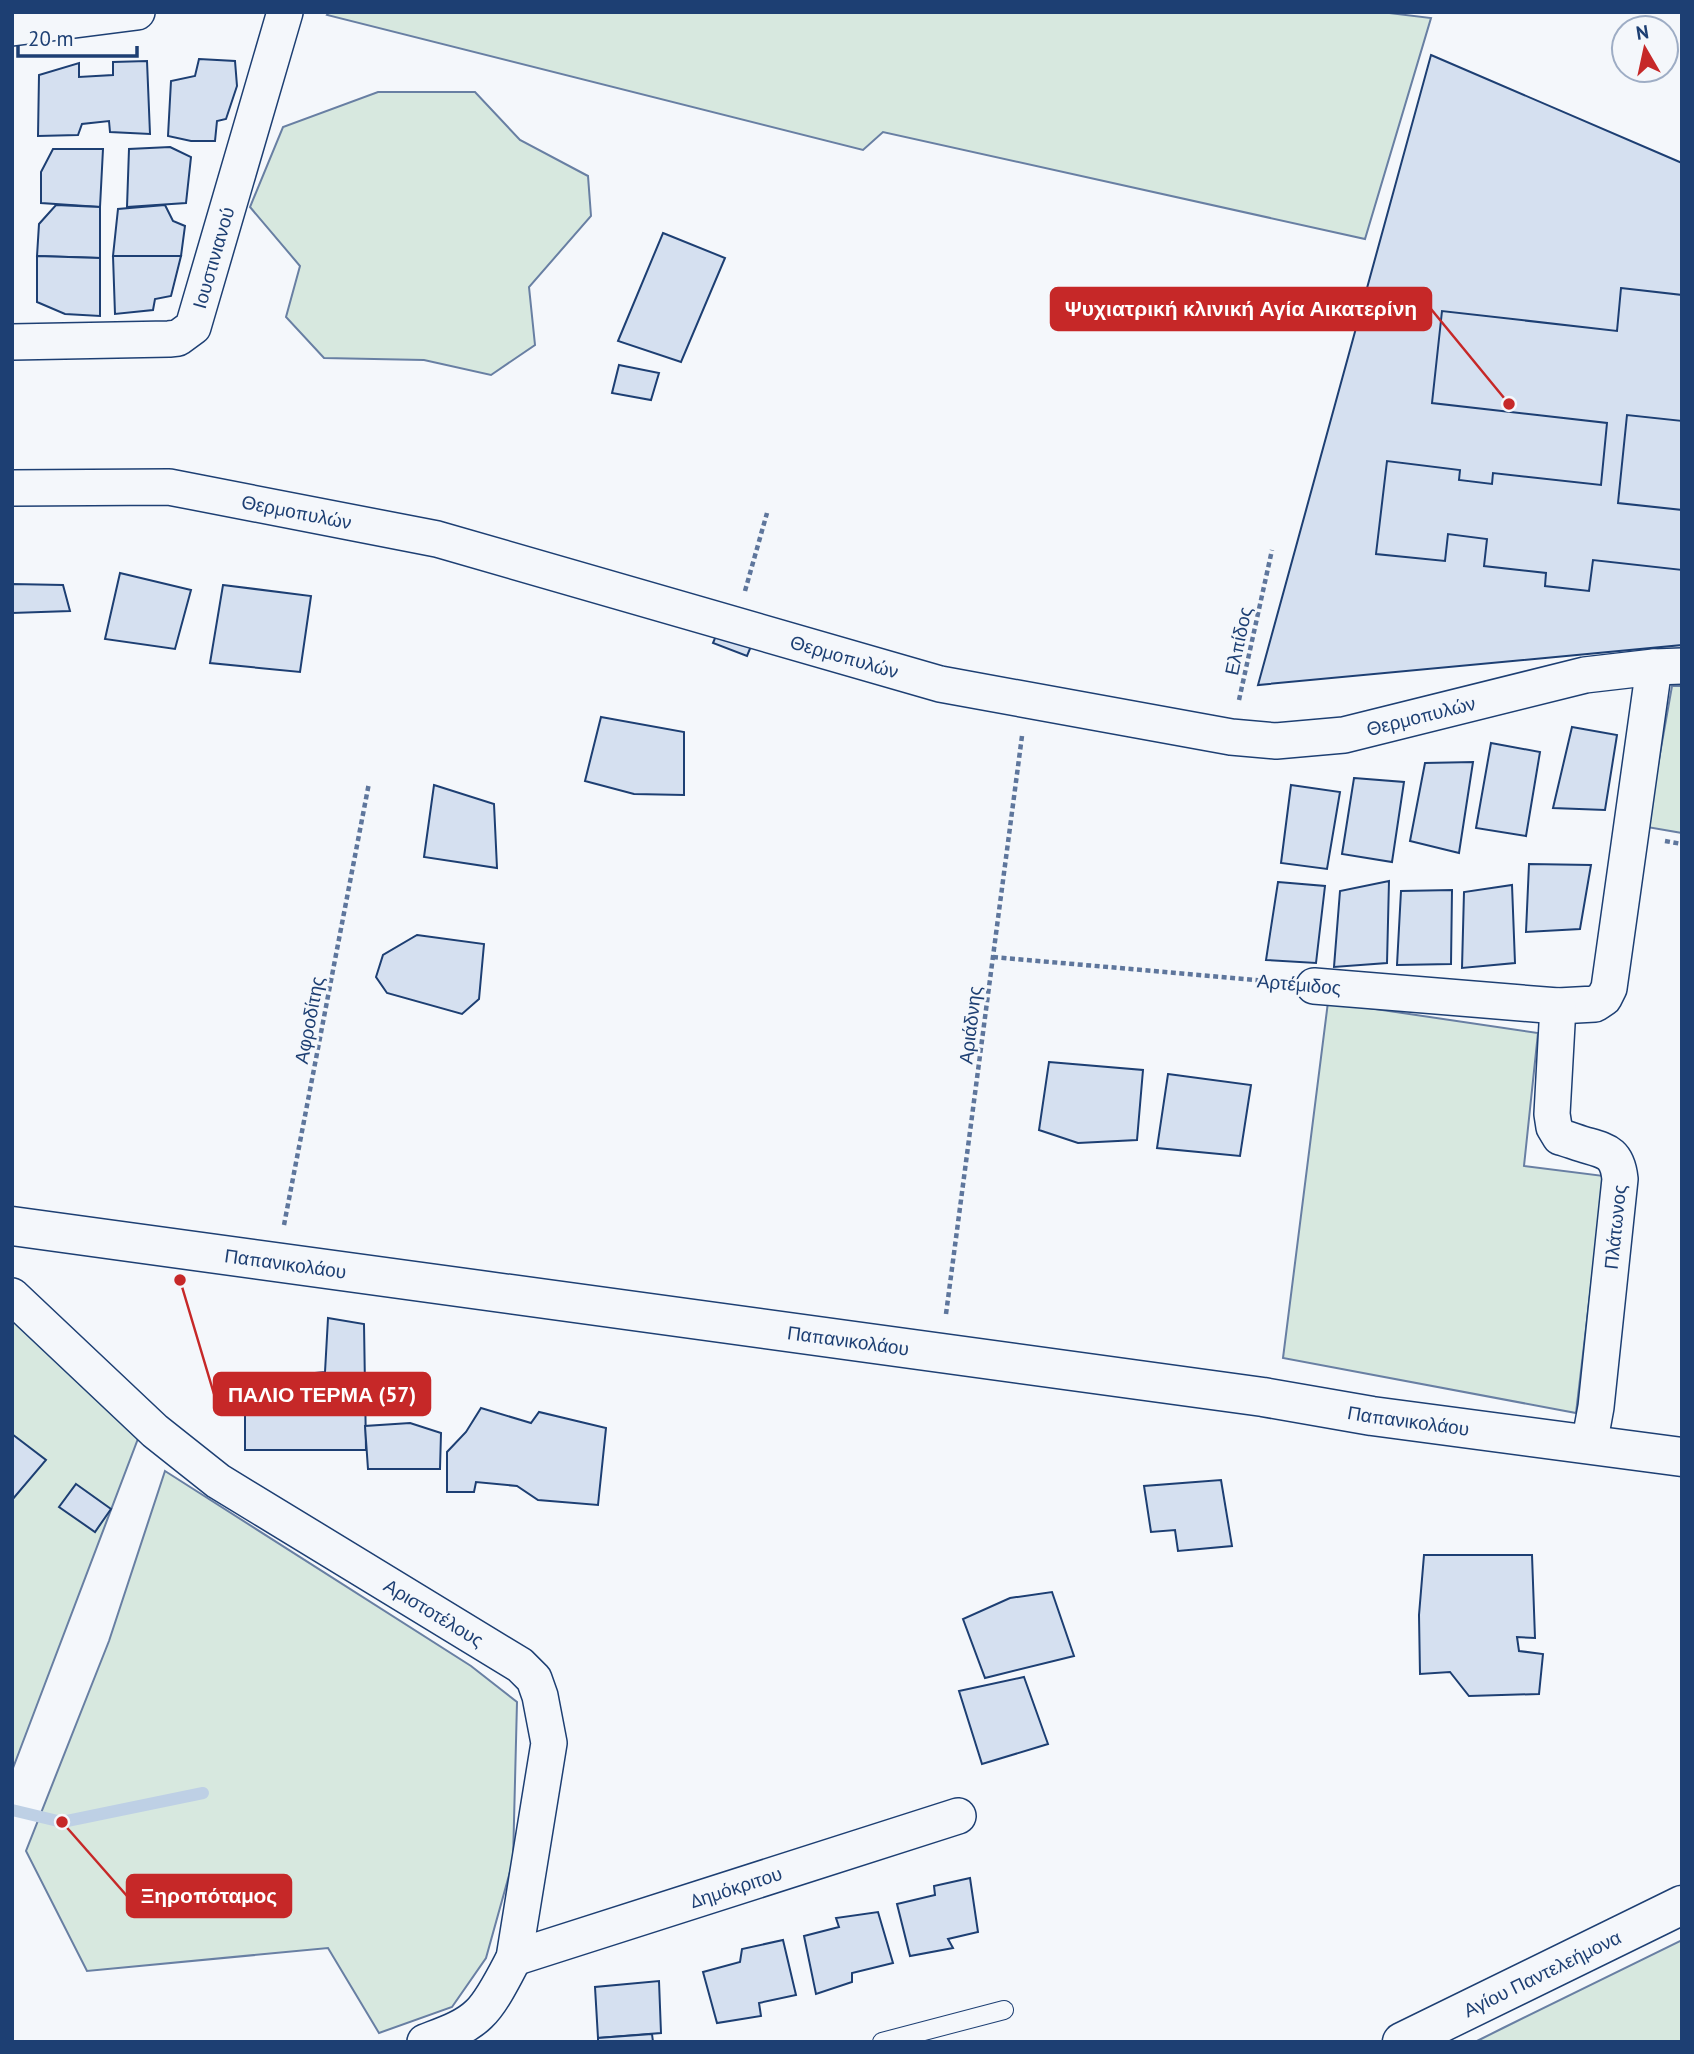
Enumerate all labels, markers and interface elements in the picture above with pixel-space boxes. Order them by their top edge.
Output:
scale bar [18,14,136,58]
north arrow [1610,14,1680,84]
text: N [1634,19,1650,45]
text: 20 m [28,25,74,52]
street label: Ιουστινιανού [187,204,239,311]
callout: Ψυχιατρική κλινική Αγία Αικατερίνη [1051,288,1431,330]
text: Ψυχιατρική κλινική Αγία Αικατερίνη [1065,295,1417,322]
street label: Θερμοπυλών [239,489,354,534]
street label: Ελπίδος [1219,605,1257,677]
street label: Θερμοπυλών [787,629,901,683]
street label: Θερμοπυλών [1364,691,1478,741]
street label: Αρτέμιδος [1256,968,1342,1000]
street label: Αφροδίτης [289,974,329,1066]
street label: Αριάδνης [953,985,987,1065]
street label: Πλάτωνος [1599,1183,1631,1271]
street label: Παπανικολάου [223,1243,348,1284]
street label: Παπανικολάου [786,1320,911,1361]
callout: ΠΑΛΙΟ ΤΕΡΜΑ (57) [214,1373,430,1415]
text: ΠΑΛΙΟ ΤΕΡΜΑ (57) [228,1381,416,1408]
street label: Παπανικολάου [1346,1400,1471,1441]
street label: Αριστοτέλους [380,1573,488,1652]
street label: Δημόκριτου [687,1861,785,1913]
callout: Ξηροπόταμος [127,1875,291,1917]
text: Ξηροπόταμος [141,1882,277,1909]
street label: Αγίου Παντελεήμονα [1459,1925,1625,2022]

